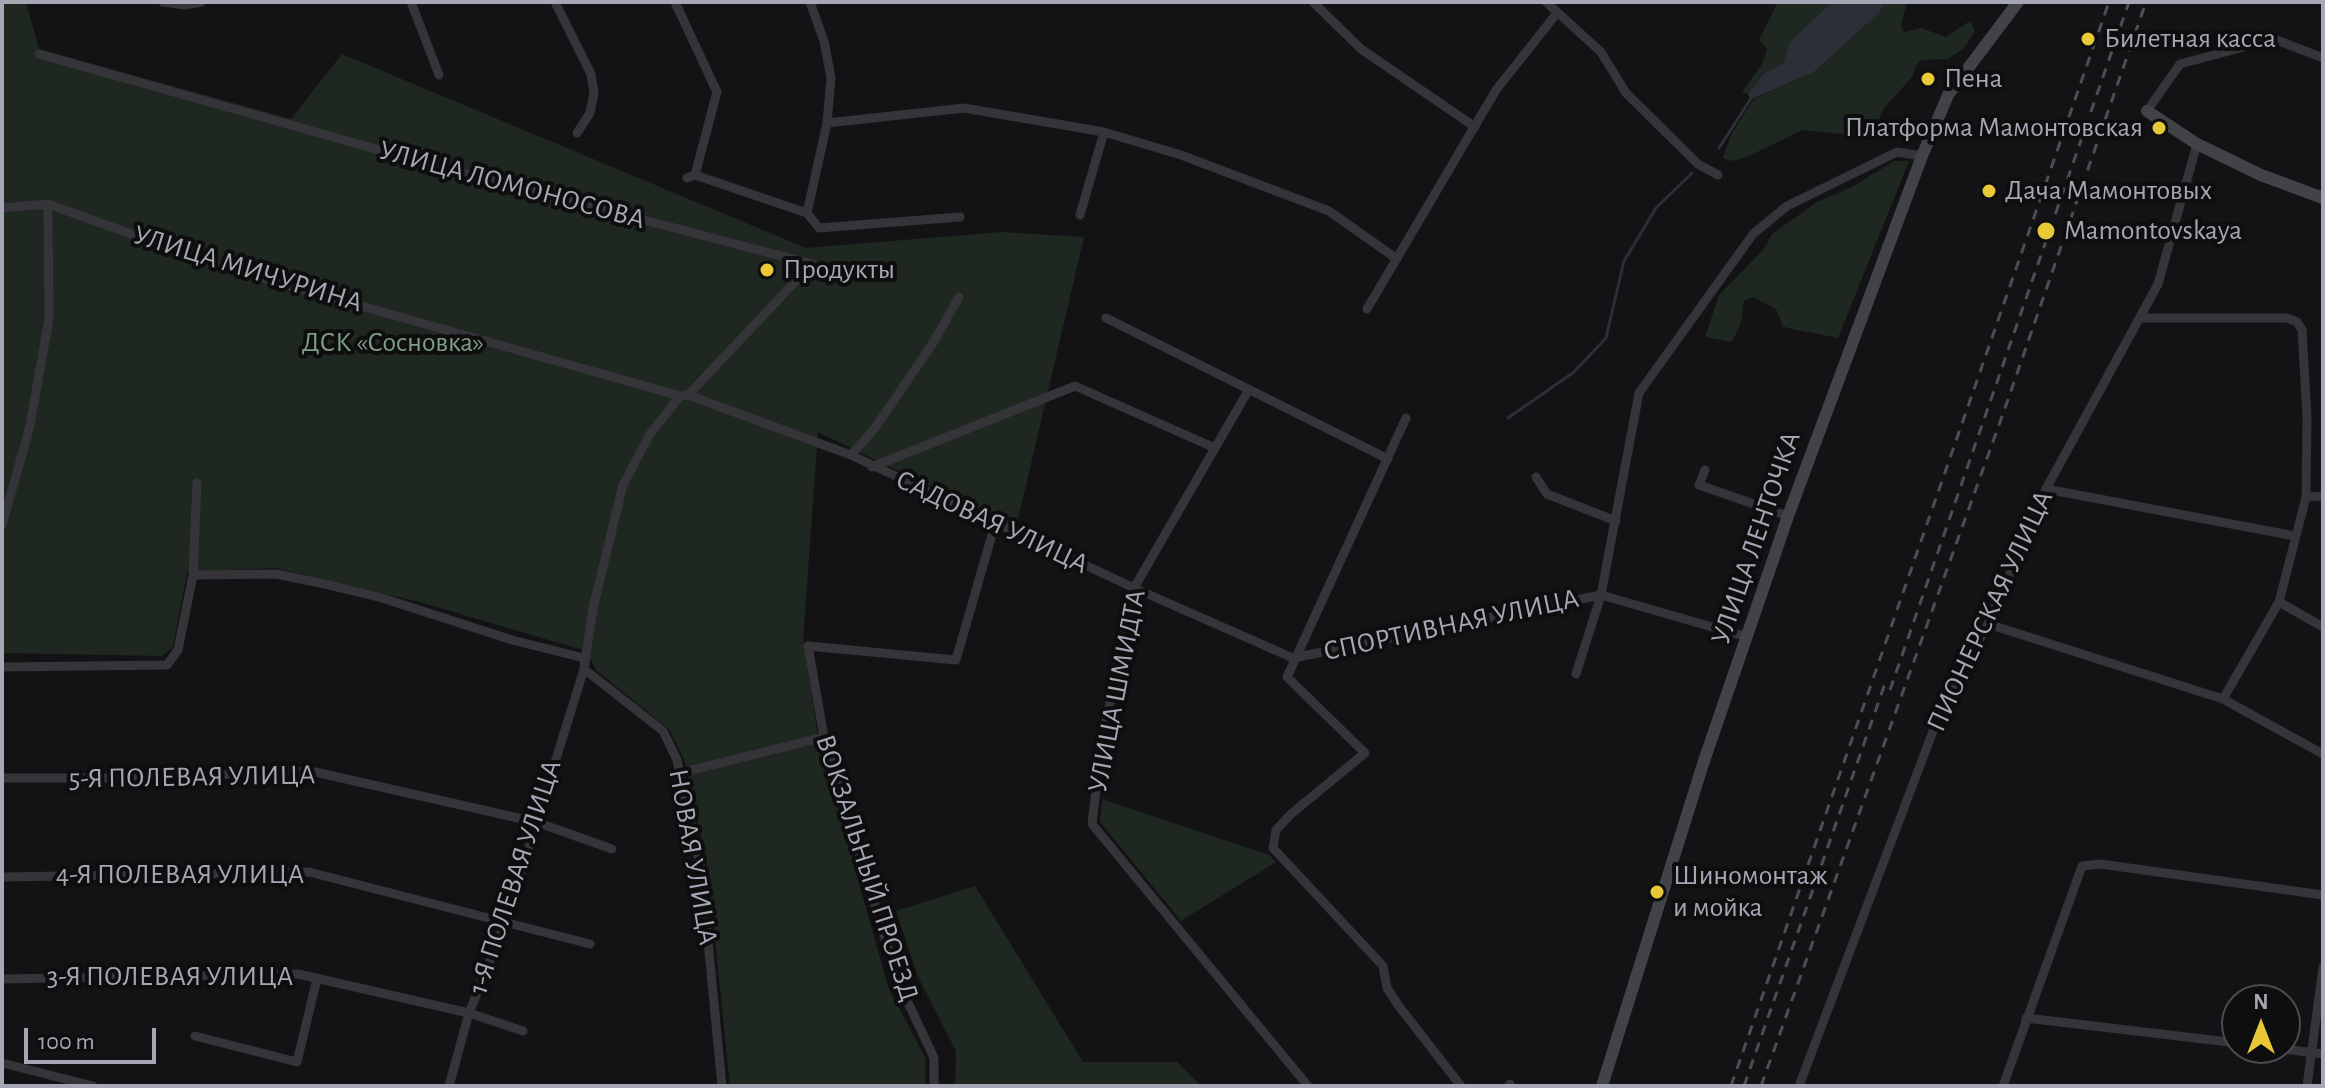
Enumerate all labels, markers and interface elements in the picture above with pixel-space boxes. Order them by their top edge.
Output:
place label: Билетная касса [2104,22,2276,56]
marker: Билетная касса [2079,30,2097,48]
place label: Пена [1944,62,2003,96]
marker: Пена [1919,70,1937,88]
place label: Платформа Мамонтовская [1845,111,2143,145]
marker: Платформа Мамонтовская [2150,119,2168,137]
street label: УЛИЦА ЛОМОНОСОВА [375,133,649,237]
place label: Дача Мамонтовых [2005,174,2212,208]
marker: Дача Мамонтовых [1980,182,1998,200]
place label: Mamontovskaya [2064,214,2242,248]
street label: УЛИЦА МИЧУРИНА [129,218,367,320]
marker: Mamontovskaya [2035,220,2057,242]
place label: Продукты [783,253,895,287]
marker: Продукты [758,261,776,279]
park label: ДСК «Сосновка» [302,326,484,360]
street label: УЛИЦА ЛЕНТОЧКА [1704,427,1808,649]
street label: САДОВАЯ УЛИЦА [890,463,1094,581]
street label: ПИОНЕРСКАЯ УЛИЦА [1919,485,2061,737]
street label: СПОРТИВНАЯ УЛИЦА [1320,582,1582,668]
street label: УЛИЦА ШМИДТА [1081,587,1153,795]
street label: ВОКЗАЛЬНЫЙ ПРОЕЗД [808,730,926,1006]
street label: 1-Я ПОЛЕВАЯ УЛИЦА [461,755,569,999]
street label: 5-Я ПОЛЕВАЯ УЛИЦА [68,758,316,796]
street label: НОВАЯ УЛИЦА [661,766,725,948]
street label: 4-Я ПОЛЕВАЯ УЛИЦА [56,858,304,892]
place label: Шиномонтаж и мойка [1673,859,1828,925]
marker: Шиномонтаж и мойка [1648,883,1666,901]
street label: 3-Я ПОЛЕВАЯ УЛИЦА [47,960,293,994]
north arrow [2221,984,2301,1064]
text: N [2253,991,2269,1013]
scale bar [28,1012,160,1062]
text: 100 m [38,1030,95,1054]

